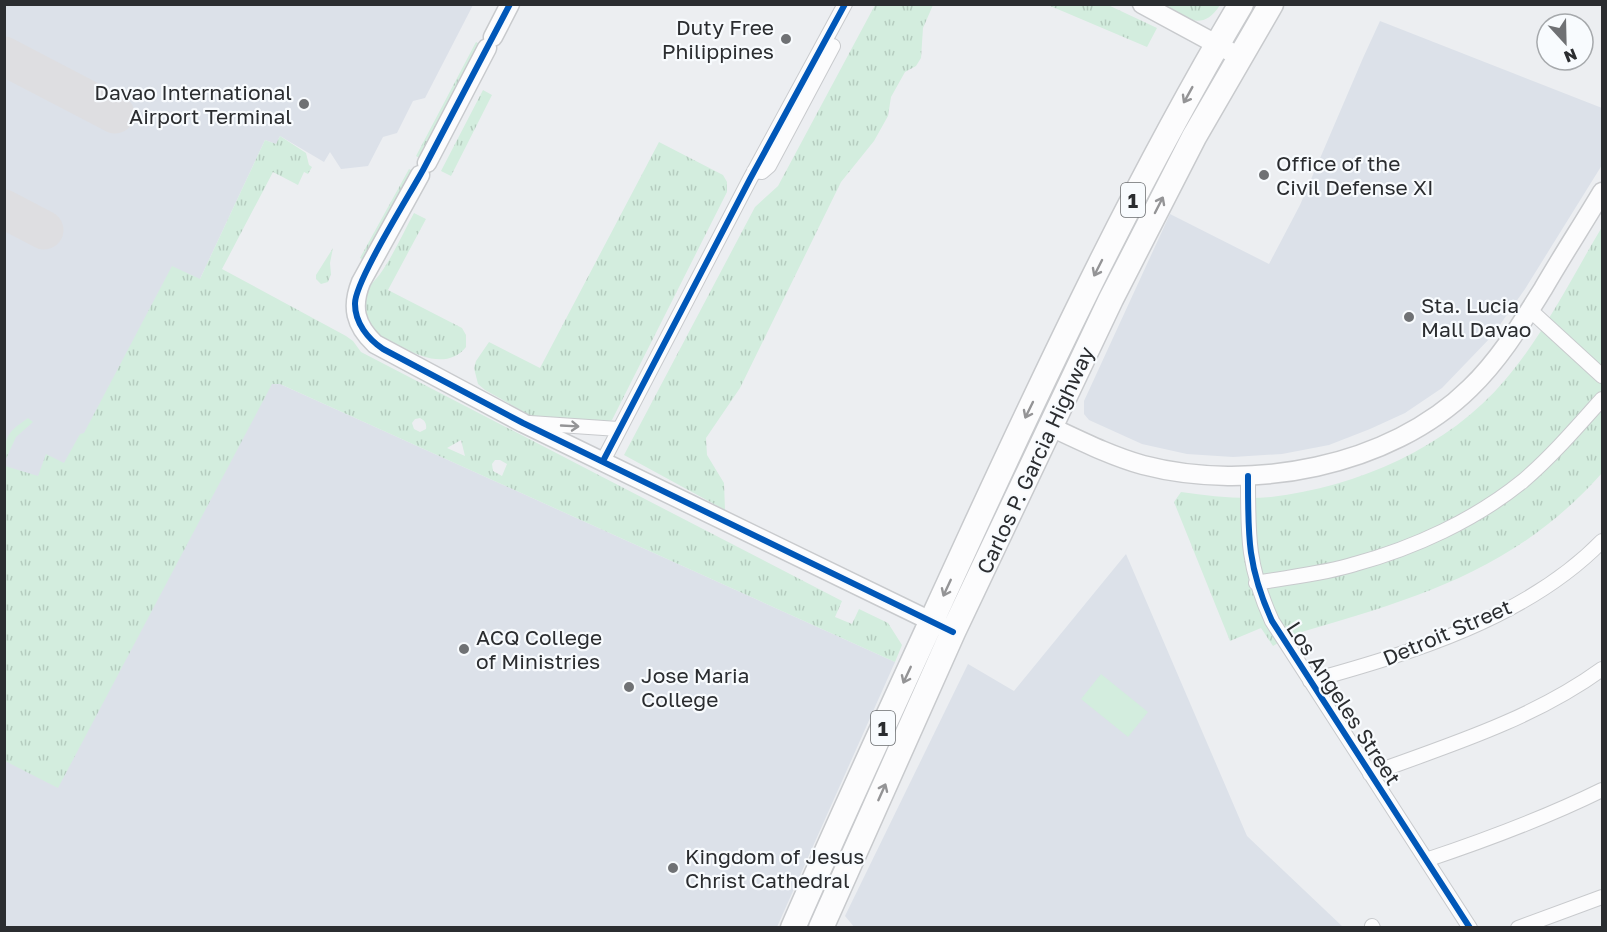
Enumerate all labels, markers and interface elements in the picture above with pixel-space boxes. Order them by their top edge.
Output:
north arrow [1535,12,1595,72]
place label: Duty Free Philippines [662,14,774,64]
marker: Duty Free Philippines [779,32,793,46]
text: N [1561,44,1580,67]
place label: Davao International Airport Terminal [94,79,292,129]
one-way arrow [1182,87,1194,104]
marker: Davao International Airport Terminal [297,97,311,111]
place label: Office of the Civil Defense XI [1276,150,1434,200]
marker: Office of the Civil Defense XI [1257,168,1271,182]
road number: 1 [1121,183,1145,217]
one-way arrow [1154,197,1165,215]
one-way arrow [1092,259,1104,277]
place label: Sta. Lucia Mall Davao [1421,292,1531,342]
marker: Sta. Lucia Mall Davao [1402,310,1416,324]
street label: Carlos P. Garcia Highway [971,342,1099,578]
one-way arrow [1022,401,1034,419]
one-way arrow [560,420,580,431]
one-way arrow [940,578,952,596]
street label: Detroit Street [1379,593,1515,671]
street label: Los Angeles Street [1281,616,1407,790]
place label: ACQ College of Ministries [476,624,602,674]
marker: ACQ College of Ministries [457,642,471,656]
place label: Jose Maria College [641,662,749,712]
one-way arrow [901,665,912,683]
marker: Jose Maria College [622,680,636,694]
road number: 1 [871,711,895,745]
one-way arrow [876,783,888,801]
place label: Kingdom of Jesus Christ Cathedral [685,843,864,893]
marker: Kingdom of Jesus Christ Cathedral [666,861,680,875]

